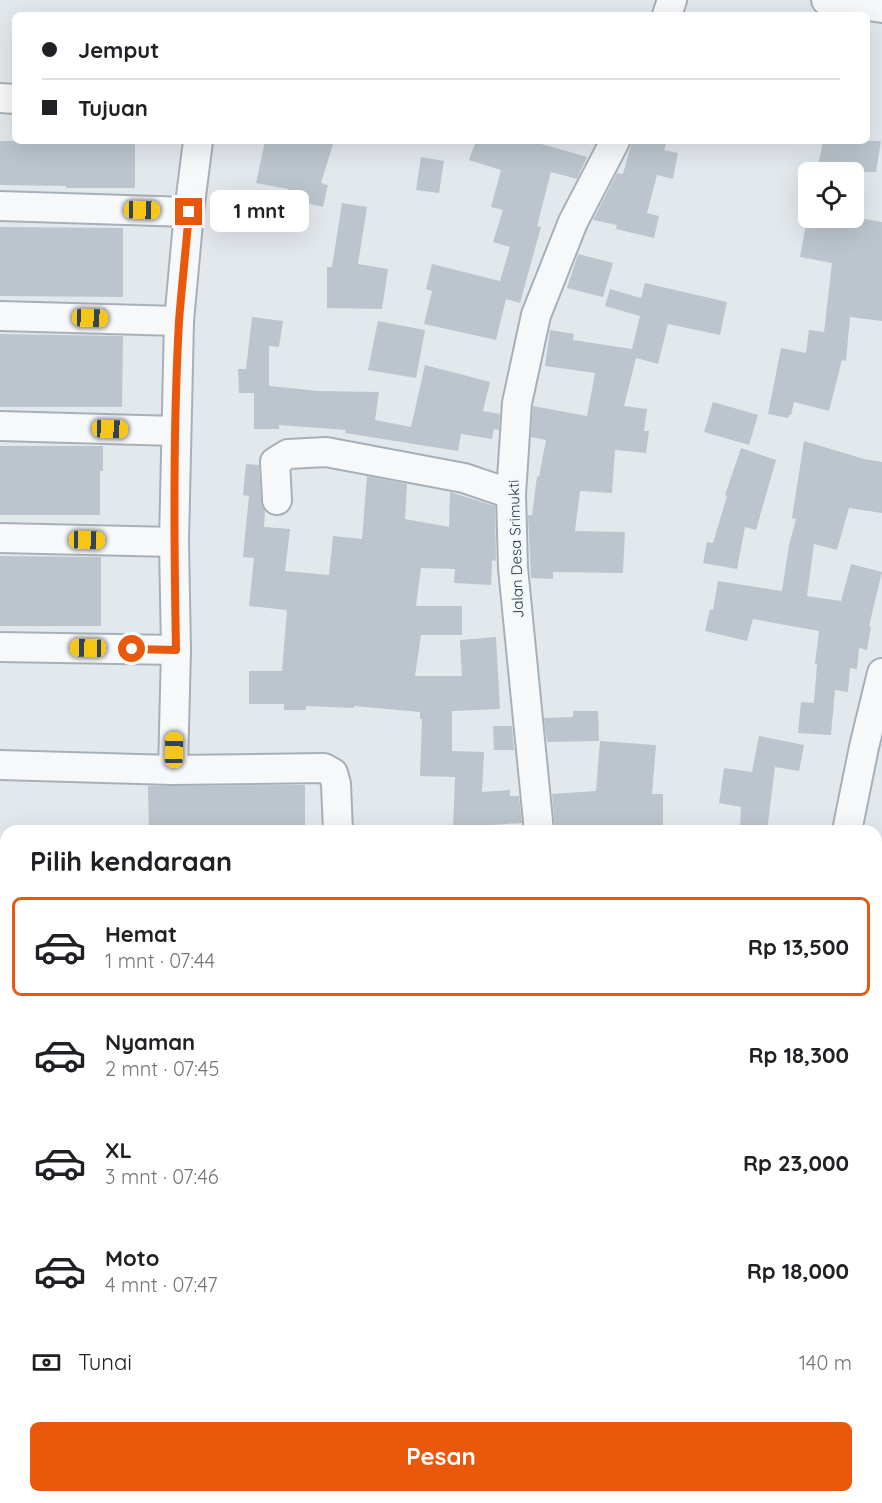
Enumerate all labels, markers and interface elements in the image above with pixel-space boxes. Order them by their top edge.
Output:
text: Jemput [78,36,159,64]
text: Tujuan [78,94,148,122]
map controls [798,162,864,228]
button: locate [798,162,864,228]
callout: 1 mnt [210,191,309,233]
route end [175,198,202,225]
text: 1 mnt [234,198,285,223]
car [124,201,160,219]
car [72,308,108,328]
car [92,419,128,439]
street label: Jalan Desa Srimukti [504,479,527,619]
car [69,531,105,549]
route start [118,635,145,662]
car [70,639,106,657]
car [165,732,183,768]
text: Pilih kendaraan [30,844,232,878]
icon: car [33,920,87,974]
text: Hemat [105,920,177,948]
text: Rp 13,500 [748,933,849,961]
text: 1 mnt · 07:44 [105,948,215,973]
icon: car [33,1028,87,1082]
text: Nyaman [105,1028,195,1056]
text: Rp 18,300 [748,1041,849,1069]
text: 2 mnt · 07:45 [105,1056,219,1081]
icon: car [33,1136,87,1190]
text: XL [105,1136,132,1164]
text: Rp 23,000 [743,1149,849,1177]
text: 3 mnt · 07:46 [105,1164,218,1189]
icon: car [33,1244,87,1298]
text: Moto [105,1244,159,1272]
text: Rp 18,000 [747,1257,849,1285]
text: 4 mnt · 07:47 [105,1272,217,1297]
icon: cash [30,1346,63,1379]
text: Tunai [78,1348,132,1376]
text: 140 m [799,1350,852,1375]
button: Pesan [30,1422,852,1491]

